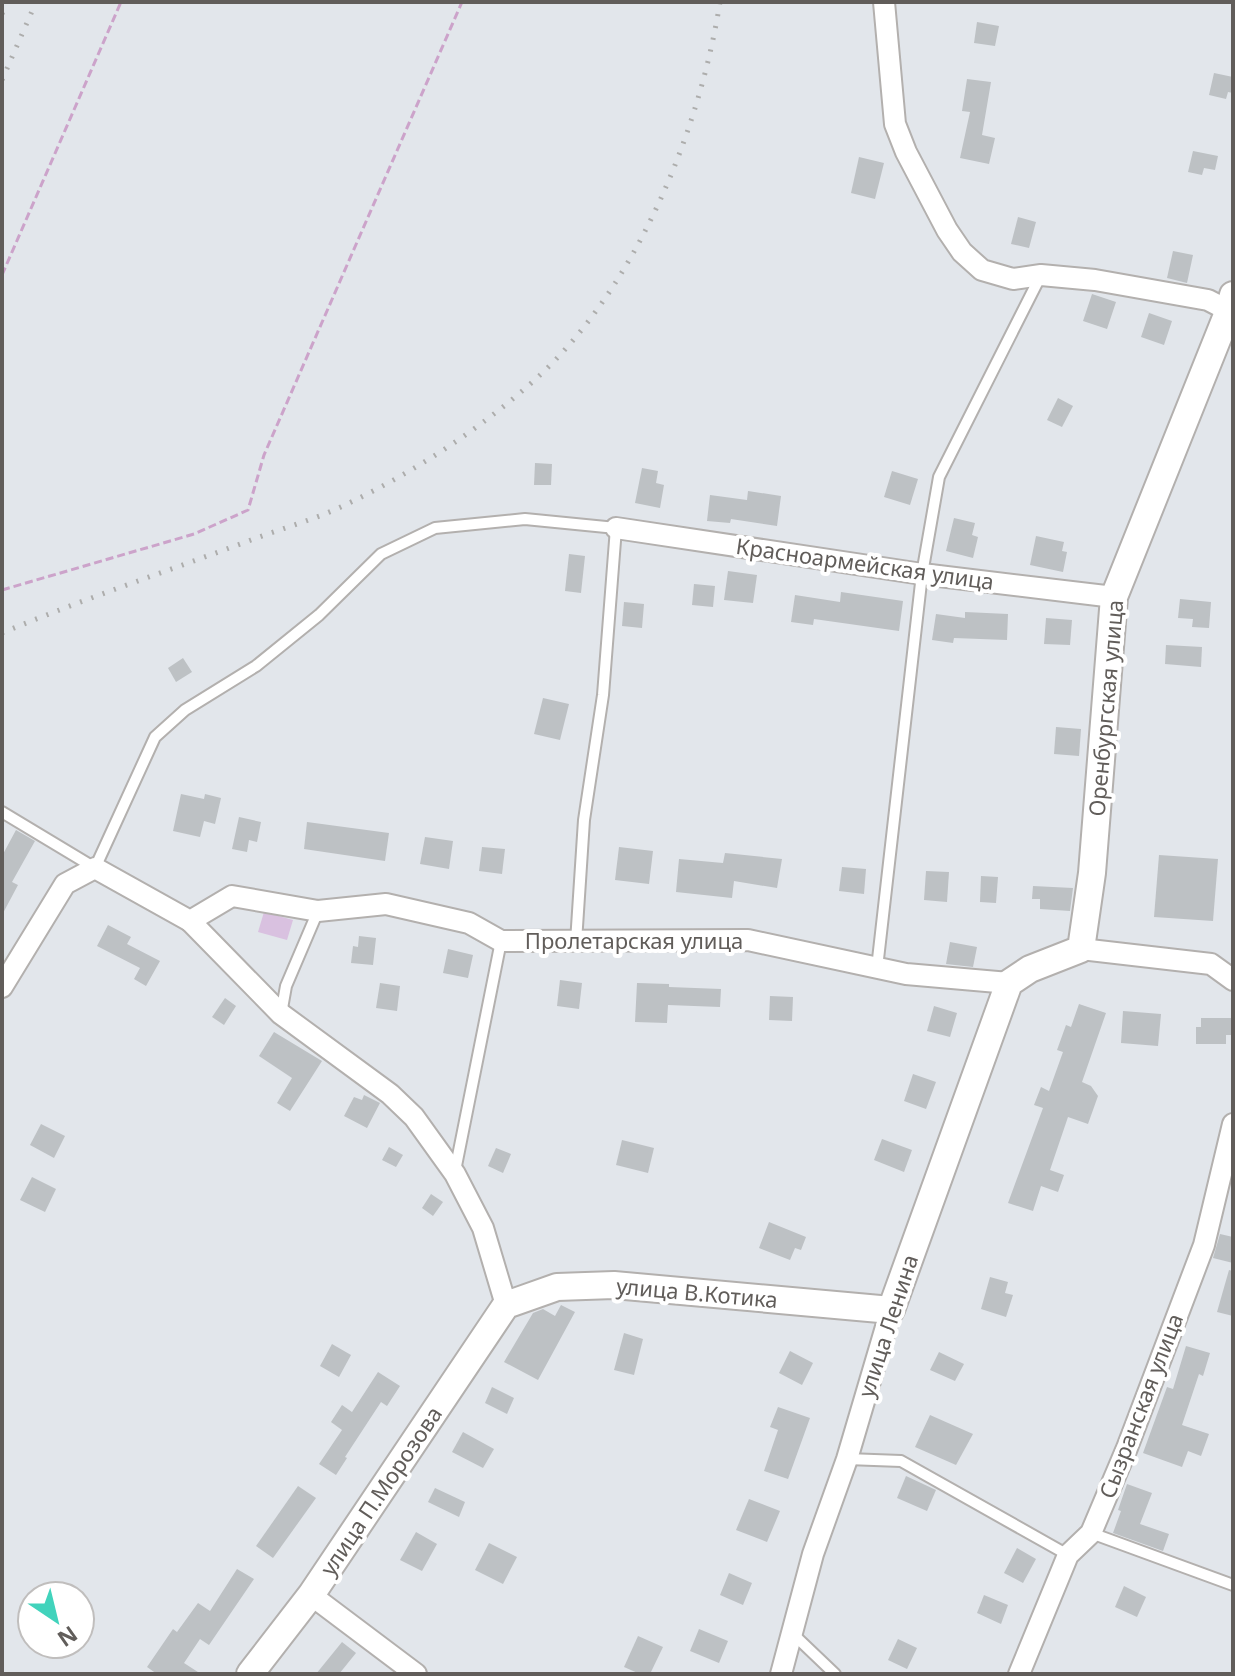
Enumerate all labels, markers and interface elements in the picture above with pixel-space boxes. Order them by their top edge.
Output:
street label: Красноармейская улица [734,530,996,596]
street label: Оренбургская улица [1081,598,1129,817]
street label: Пролетарская улица [525,925,743,955]
street label: улица Ленина [850,1250,924,1401]
street label: улица В.Котика [615,1270,779,1314]
street label: Сызранская улица [1091,1309,1189,1502]
street label: улица П.Морозова [312,1400,448,1581]
north arrow [16,1580,96,1660]
text: N [52,1620,84,1655]

